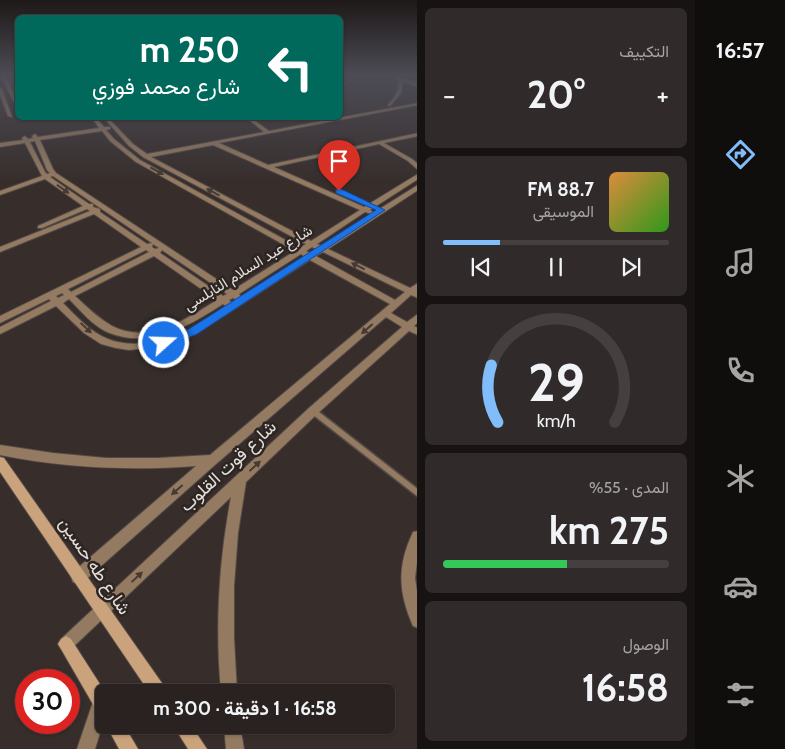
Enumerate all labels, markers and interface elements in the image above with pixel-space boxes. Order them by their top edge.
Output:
text: 250 m [140,28,240,71]
icon: left [258,35,323,100]
text: 16:57 [716,37,764,64]
text: التكييف [619,42,669,61]
text: 20° [527,71,585,118]
text: شارع محمد فوزي [92,73,240,100]
text: − [443,78,455,112]
text: + [657,78,669,112]
icon: directions [723,137,758,172]
pin [318,140,360,191]
icon: arrive [325,147,353,175]
one-way arrow [150,167,163,176]
text: 88.7 FM [527,178,594,201]
one-way arrow [57,184,70,194]
one-way arrow [206,188,221,196]
text: الموسيقى [533,202,594,221]
street label: شارع عبد السلام النابلسى [180,221,317,317]
icon: music [723,245,758,280]
icon: previous [467,253,495,281]
icon: pause [542,253,570,281]
icon: next [617,253,645,281]
one-way arrow [351,262,365,270]
position arrow [137,316,189,368]
one-way arrow [80,322,92,334]
one-way arrow [361,323,374,334]
text: 29 [528,351,584,414]
icon: phone [723,353,758,388]
text: km/h [536,410,576,431]
street label: شارع قوت القلوب [175,416,282,517]
one-way arrow [249,460,261,472]
icon: climate [723,461,758,496]
text: المدى · 55% [589,478,669,497]
one-way arrow [170,485,183,496]
text: 275 km [549,507,669,554]
street label: شارع طه حسين [54,513,136,619]
icon: car [723,569,758,604]
one-way arrow [130,571,142,583]
text: الوصول [623,635,669,654]
text: 16:58 [582,664,669,711]
speed limit sign: 30 [15,669,80,734]
icon: filters [723,677,758,712]
text: 16:58 · 1 دقيقة · 300 m [153,697,337,720]

